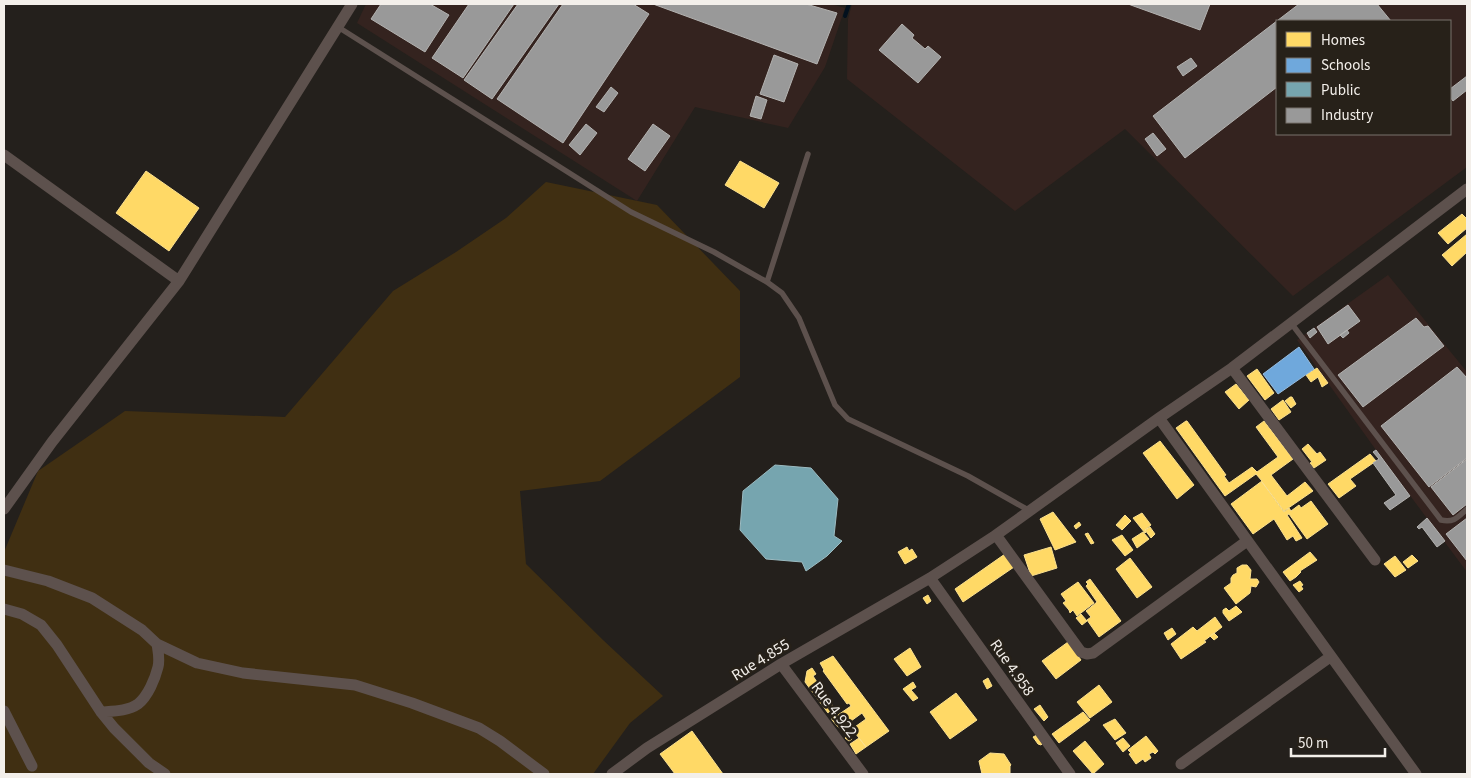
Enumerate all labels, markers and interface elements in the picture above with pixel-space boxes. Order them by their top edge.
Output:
legend [1276,20,1451,135]
text: Homes [1321,30,1365,51]
text: Schools [1321,55,1370,76]
text: Public [1321,80,1360,101]
text: Industry [1321,105,1373,126]
street label: Rue 4.855 [727,633,794,686]
street label: Rue 4.958 [985,635,1040,700]
street label: Rue 4.922 [806,677,862,742]
scale bar [1291,726,1385,758]
text: 50 m [1298,733,1328,754]

